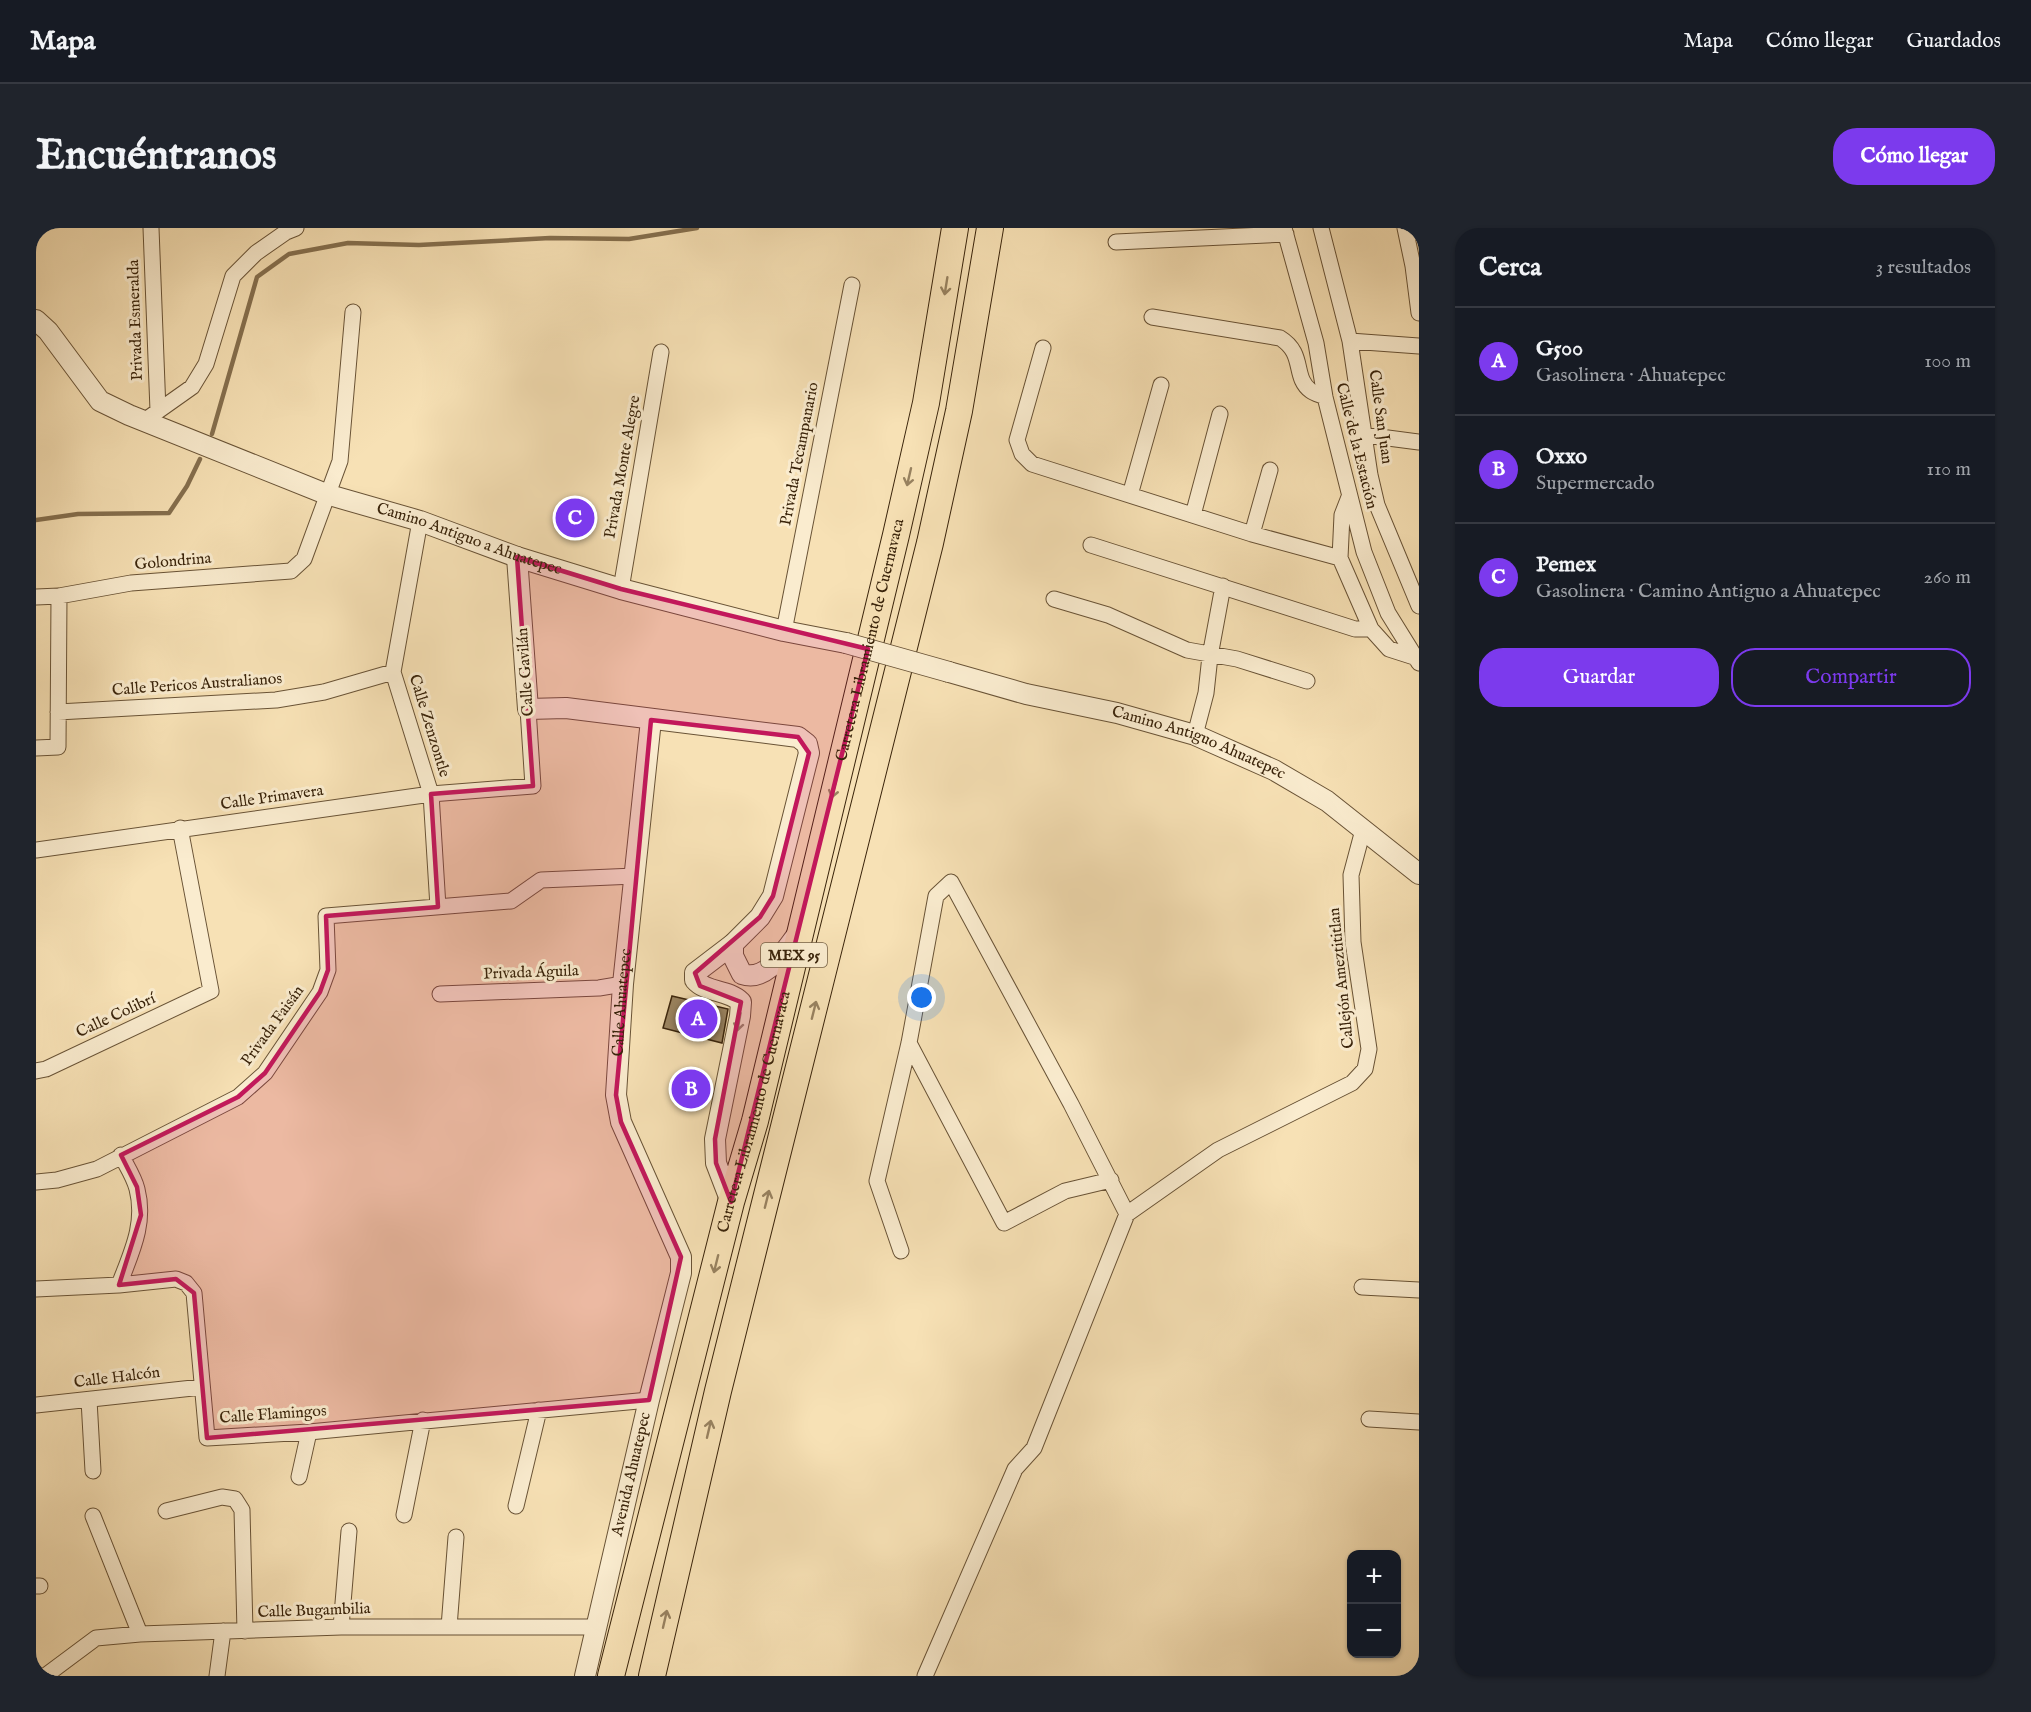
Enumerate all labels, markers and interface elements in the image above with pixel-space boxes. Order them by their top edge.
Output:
text: Mapa [30,24,96,59]
text: Mapa [1684,28,1733,55]
text: Cómo llegar [1766,28,1873,55]
text: Guardados [1906,28,2001,55]
button: Cómo llegar [1833,128,1995,185]
text: Encuéntranos [36,130,277,183]
text: Cerca [1479,251,1541,284]
text: 3 resultados [1876,255,1971,280]
street label: Privada Esmeralda [124,259,148,381]
one-way arrow [940,275,951,295]
text: G500 [1536,335,1583,363]
text: A [1492,349,1505,374]
text: 100 m [1924,349,1971,374]
text: Gasolinera · Ahuatepec [1536,363,1726,388]
street label: Calle San Juan [1363,369,1397,466]
street label: Privada Tecampanario [776,380,824,527]
street label: Calle de la Estación [1331,381,1381,512]
street label: Privada Monte Alegre [601,394,645,540]
text: Oxxo [1536,443,1587,471]
text: B [1492,457,1505,482]
text: 110 m [1927,457,1971,482]
one-way arrow [903,467,914,486]
text: Supermercado [1536,471,1655,496]
pin: C [556,496,594,540]
street label: Camino Antiguo a Ahuatepec [374,499,564,580]
street label: Carretera Libramiento de Cuernavaca [832,517,909,763]
street label: Golondrina [134,549,212,575]
text: Pemex [1536,551,1596,579]
text: C [1491,565,1506,590]
text: 260 m [1924,565,1971,590]
text: Gasolinera · Camino Antiguo a Ahuatepec [1536,579,1881,604]
street label: Calle Gavilán [513,627,539,717]
button: Guardar [1479,648,1719,707]
button: Compartir [1731,648,1971,707]
street label: Calle Pericos Australianos [111,669,283,701]
street label: Calle Zenzontle [404,672,454,780]
street label: Camino Antiguo Ahuatepec [1109,702,1289,785]
one-way arrow [828,780,840,799]
street label: Calle Primavera [219,781,325,815]
street label: Callejón Ameztititlan [1325,906,1359,1049]
road number: MEX 95 [761,943,827,967]
street label: Calle Ahuatepec [608,948,637,1057]
street label: Privada Águila [483,959,579,985]
street label: Privada Faisán [237,982,309,1070]
your location [907,983,936,1012]
street label: Calle Colibrí [73,988,160,1043]
street label: Carretera Libramiento de Cuernavaca [714,989,796,1235]
pin: A [678,996,718,1042]
one-way arrow [809,1001,821,1020]
one-way arrow [733,1012,744,1032]
pin: B [672,1066,710,1112]
one-way arrow [761,1190,773,1209]
one-way arrow [709,1254,721,1273]
street label: Calle Halcón [73,1363,162,1393]
street label: Calle Flamingos [219,1401,328,1429]
street label: Avenida Ahuatepec [607,1410,656,1539]
one-way arrow [704,1420,715,1439]
map controls [1347,1550,1401,1658]
button: + [1347,1550,1401,1604]
street label: Calle Bugambilia [257,1599,371,1623]
button: − [1347,1604,1401,1658]
one-way arrow [659,1610,671,1629]

